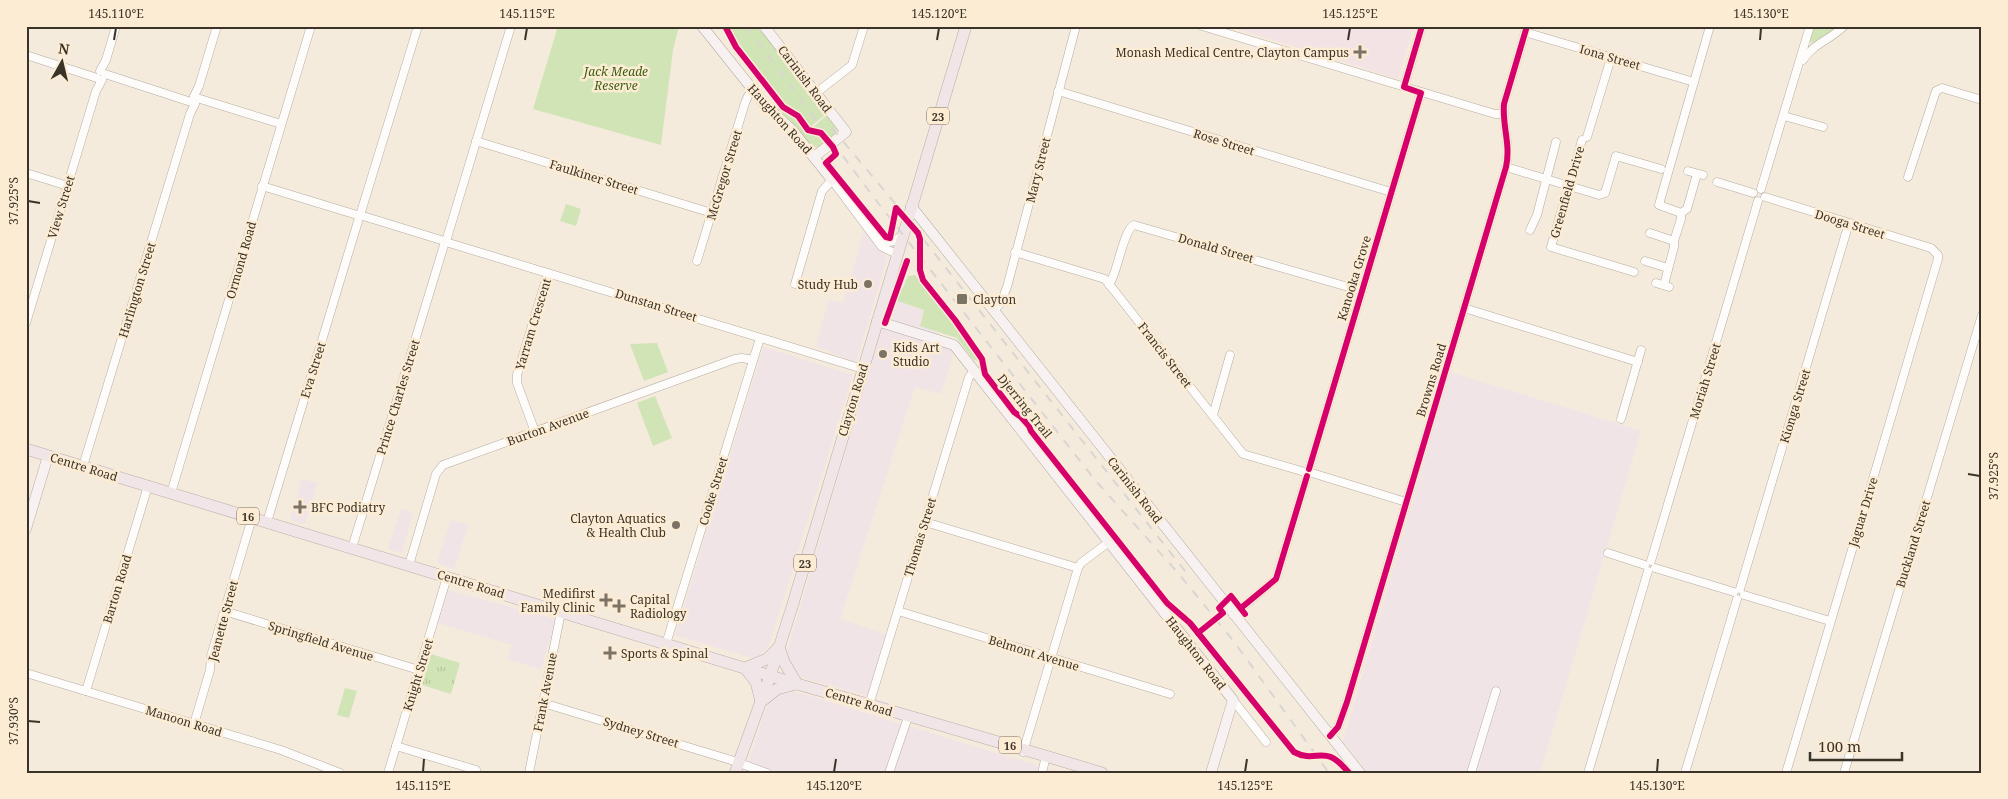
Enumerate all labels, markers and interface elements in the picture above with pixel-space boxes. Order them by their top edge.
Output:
text: 145.110°E [88,5,144,22]
text: 145.115°E [499,5,555,22]
text: 145.120°E [911,5,967,22]
text: 145.125°E [1322,5,1378,22]
text: 145.130°E [1733,5,1789,22]
north arrow [38,38,88,88]
text: N [57,38,71,59]
street label: Iona Street [1578,40,1642,74]
street label: Carinish Road [774,42,836,117]
place label: Monash Medical Centre, Clayton Campus [1116,44,1349,61]
marker: Monash Medical Centre, Clayton Campus [1353,45,1367,59]
park label: Jack Meade Reserve [582,63,648,94]
street label: Haughton Road [744,80,816,158]
road number: 23 [927,108,949,124]
street label: Rose Street [1191,125,1257,159]
street label: McGregor Street [702,128,746,222]
street label: Mary Street [1022,135,1054,205]
street label: Greenfield Drive [1546,144,1588,240]
street label: Faulkiner Street [548,155,640,199]
street label: View Street [43,173,79,241]
text: 37.925°S [5,177,22,225]
street label: Dooga Street [1813,205,1887,243]
street label: Ormond Road [222,219,260,301]
street label: Donald Street [1176,229,1256,267]
street label: Kanooka Grove [1333,233,1375,323]
street label: Harlington Street [114,240,160,340]
street label: Yarram Crescent [511,276,555,373]
place label: Study Hub [798,276,858,293]
marker: Study Hub [862,278,874,290]
street label: Dunstan Street [613,284,699,326]
place label: Clayton [973,291,1017,308]
marker: Clayton [955,292,969,306]
street label: Francis Street [1134,319,1196,391]
street label: Prince Charles Street [372,337,424,457]
place label: Kids Art Studio [893,339,939,370]
street label: Eva Street [296,340,330,400]
street label: Browns Road [1412,341,1450,419]
street label: Moriah Street [1685,341,1725,421]
marker: Kids Art Studio [877,348,889,360]
street label: Clayton Road [834,361,872,439]
street label: Kionga Street [1776,367,1814,445]
street label: Djerring Trail [994,370,1056,442]
street label: Burton Avenue [505,404,591,450]
street label: Centre Road [48,449,120,486]
text: 37.925°S [1985,452,2002,500]
street label: Carinish Road [1104,453,1167,527]
street label: Cooke Street [694,455,732,527]
street label: Jaguar Drive [1844,475,1882,550]
street label: Thomas Street [900,495,940,579]
street label: Buckland Street [1892,498,1934,590]
place label: BFC Podiatry [311,499,385,516]
marker: BFC Podiatry [293,500,307,514]
road number: 16 [237,508,259,524]
place label: Clayton Aquatics & Health Club [570,510,666,541]
marker: Clayton Aquatics & Health Club [670,519,682,531]
street label: Barton Road [98,552,136,626]
road number: 23 [794,554,816,572]
street label: Centre Road [435,566,507,603]
street label: Jeanette Street [204,579,242,664]
place label: Medifirst Family Clinic [520,585,595,616]
place label: Capital Radiology [630,591,687,622]
marker: Medifirst Family Clinic [599,593,613,607]
marker: Capital Radiology [612,599,626,613]
street label: Haughton Road [1162,613,1230,694]
street label: Springfield Avenue [266,617,376,665]
street label: Belmont Avenue [986,631,1082,675]
street label: Knight Street [399,637,437,713]
place label: Sports & Spinal [621,645,708,662]
marker: Sports & Spinal [603,646,617,660]
street label: Frank Avenue [529,651,561,733]
street label: Centre Road [823,684,895,721]
text: 37.930°S [5,697,22,745]
street label: Manoon Road [144,701,225,741]
street label: Sydney Street [601,712,681,752]
scale bar [1810,729,1903,761]
road number: 16 [999,736,1021,754]
text: 100 m [1818,736,1861,756]
text: 145.115°E [395,777,451,794]
text: 145.120°E [806,777,862,794]
text: 145.125°E [1217,777,1273,794]
text: 145.130°E [1629,777,1685,794]

